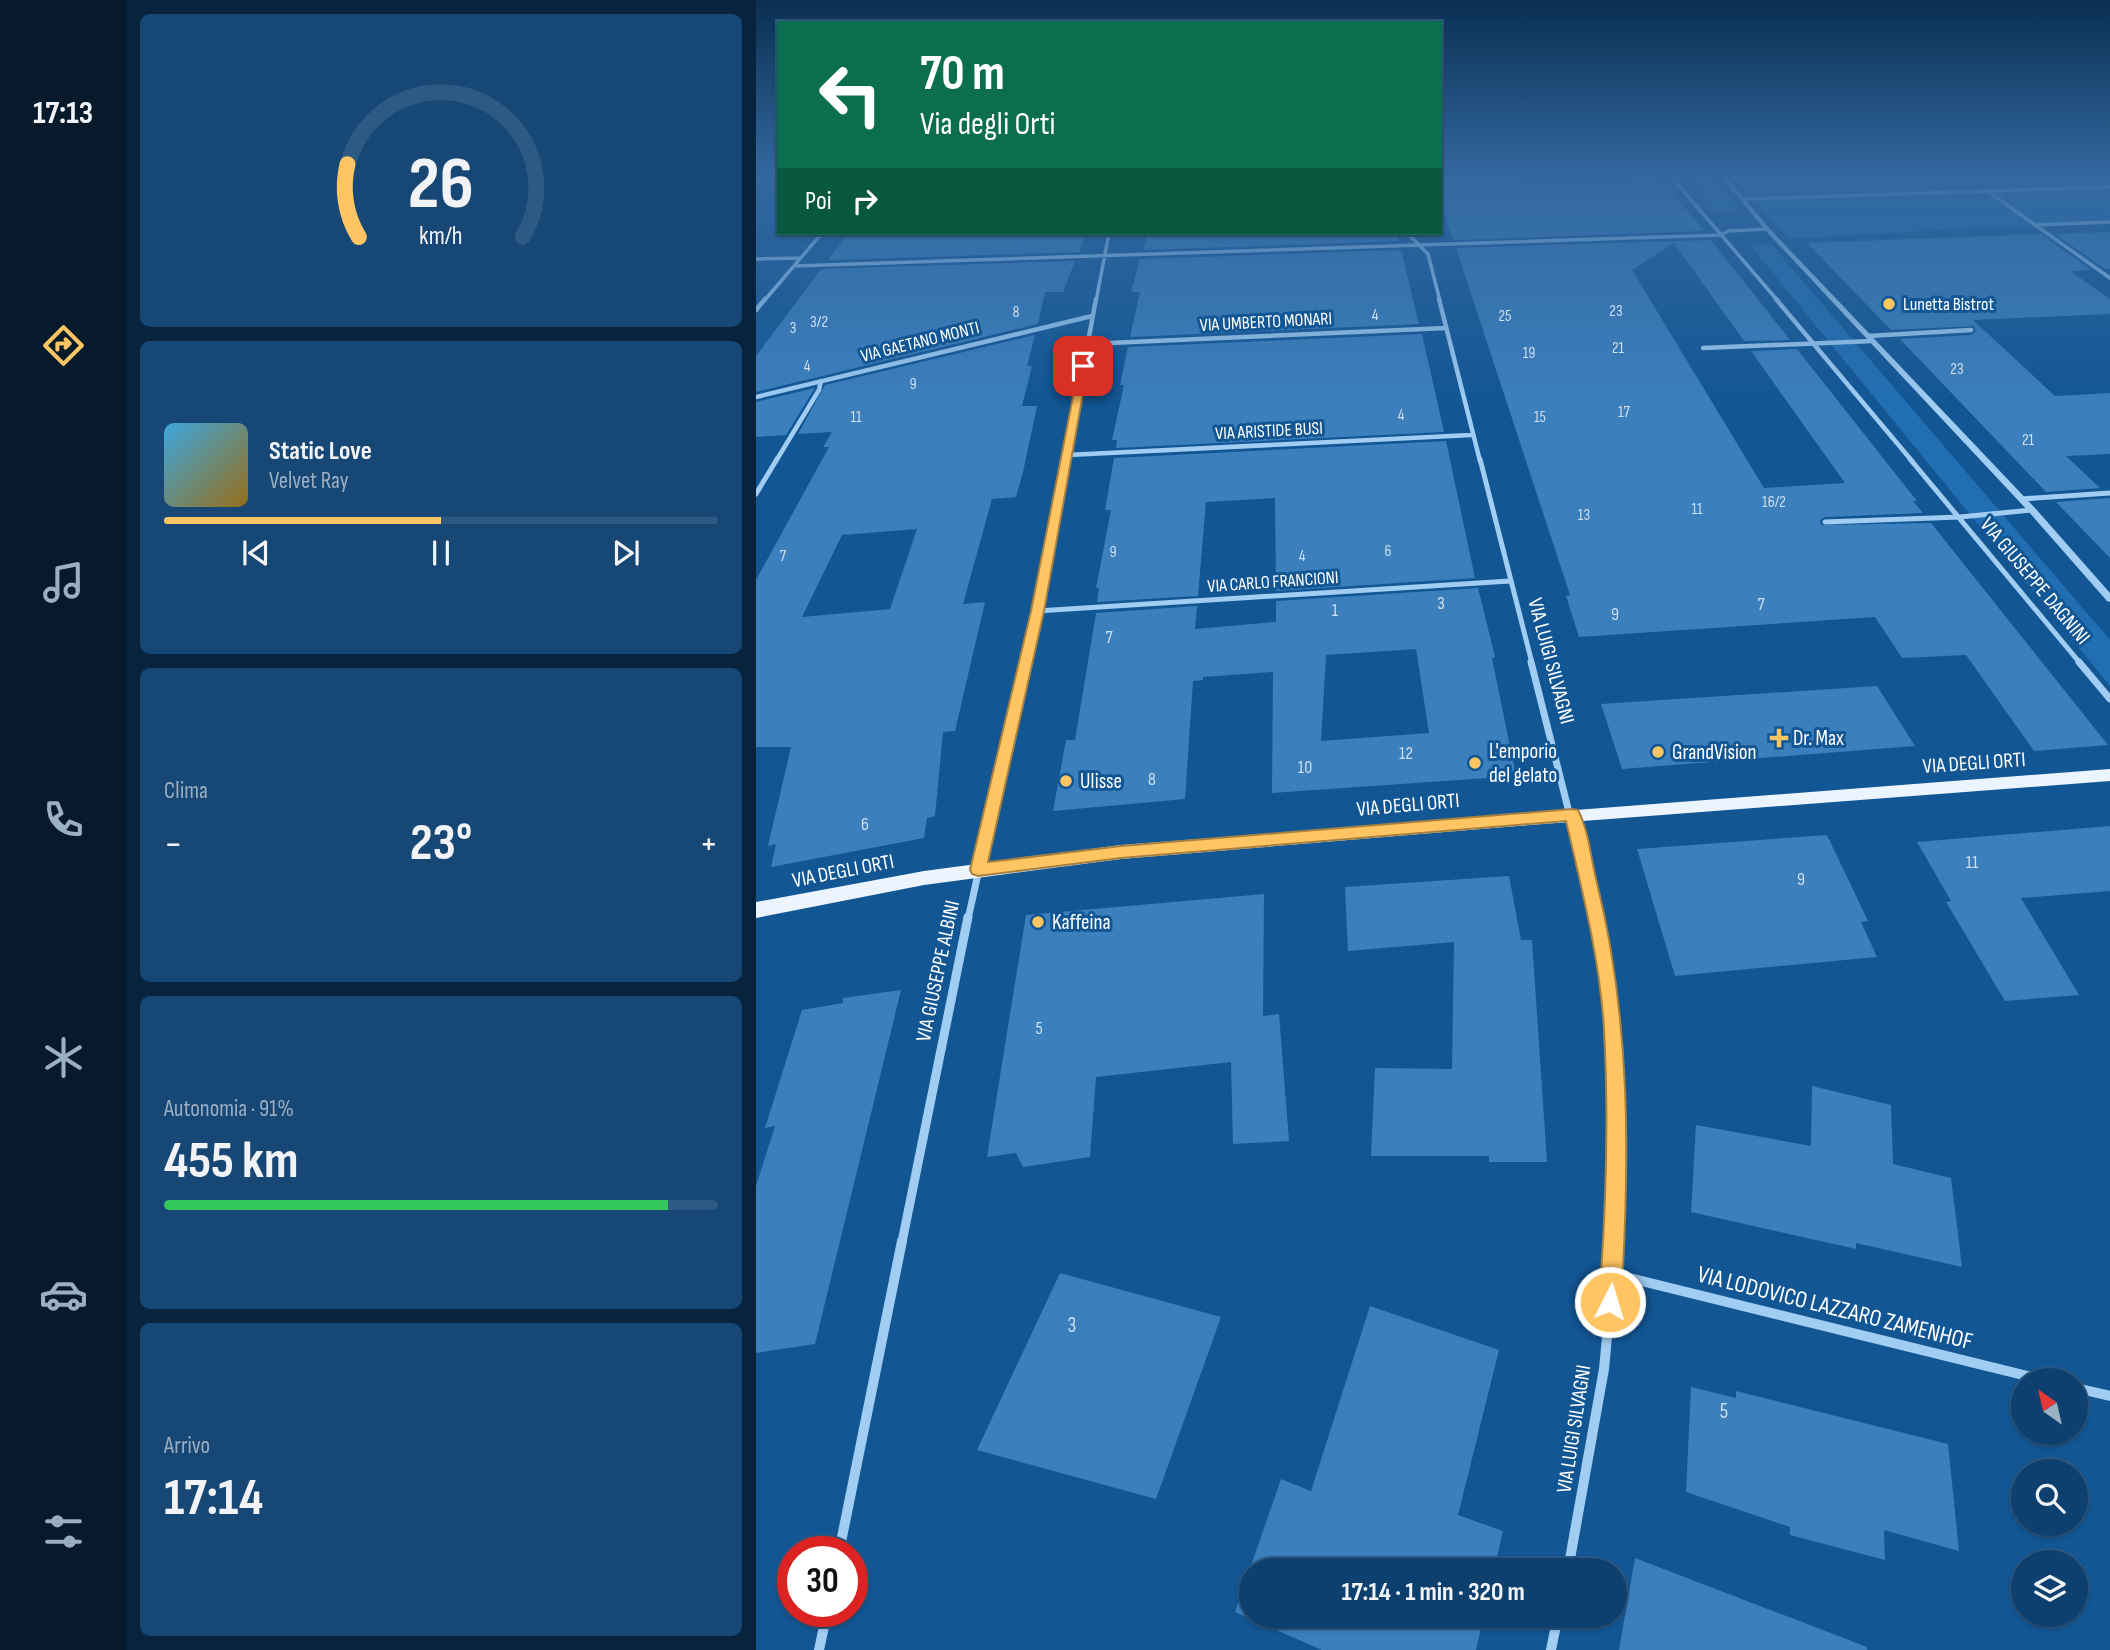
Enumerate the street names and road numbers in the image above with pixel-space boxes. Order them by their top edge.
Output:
street label: VIA UMBERTO MONARI [1199,308,1333,336]
street label: VIA GAETANO MONTI [859,317,981,367]
street label: VIA ARISTIDE BUSI [1215,418,1323,444]
street label: VIA GIUSEPPE DAGNINI [1975,513,2095,649]
street label: VIA CARLO FRANCIONI [1207,567,1339,597]
street label: VIA LUIGI SILVAGNI [1522,595,1580,727]
street label: VIA DEGLI ORTI [1922,747,2026,779]
street label: VIA DEGLI ORTI [1356,788,1460,822]
street label: VIA DEGLI ORTI [790,849,896,893]
street label: VIA GIUSEPPE ALBINI [911,898,965,1044]
street label: VIA LODOVICO LAZZARO ZAMENHOF [1694,1260,1976,1356]
street label: VIA LUIGI SILVAGNI [1552,1363,1596,1495]

